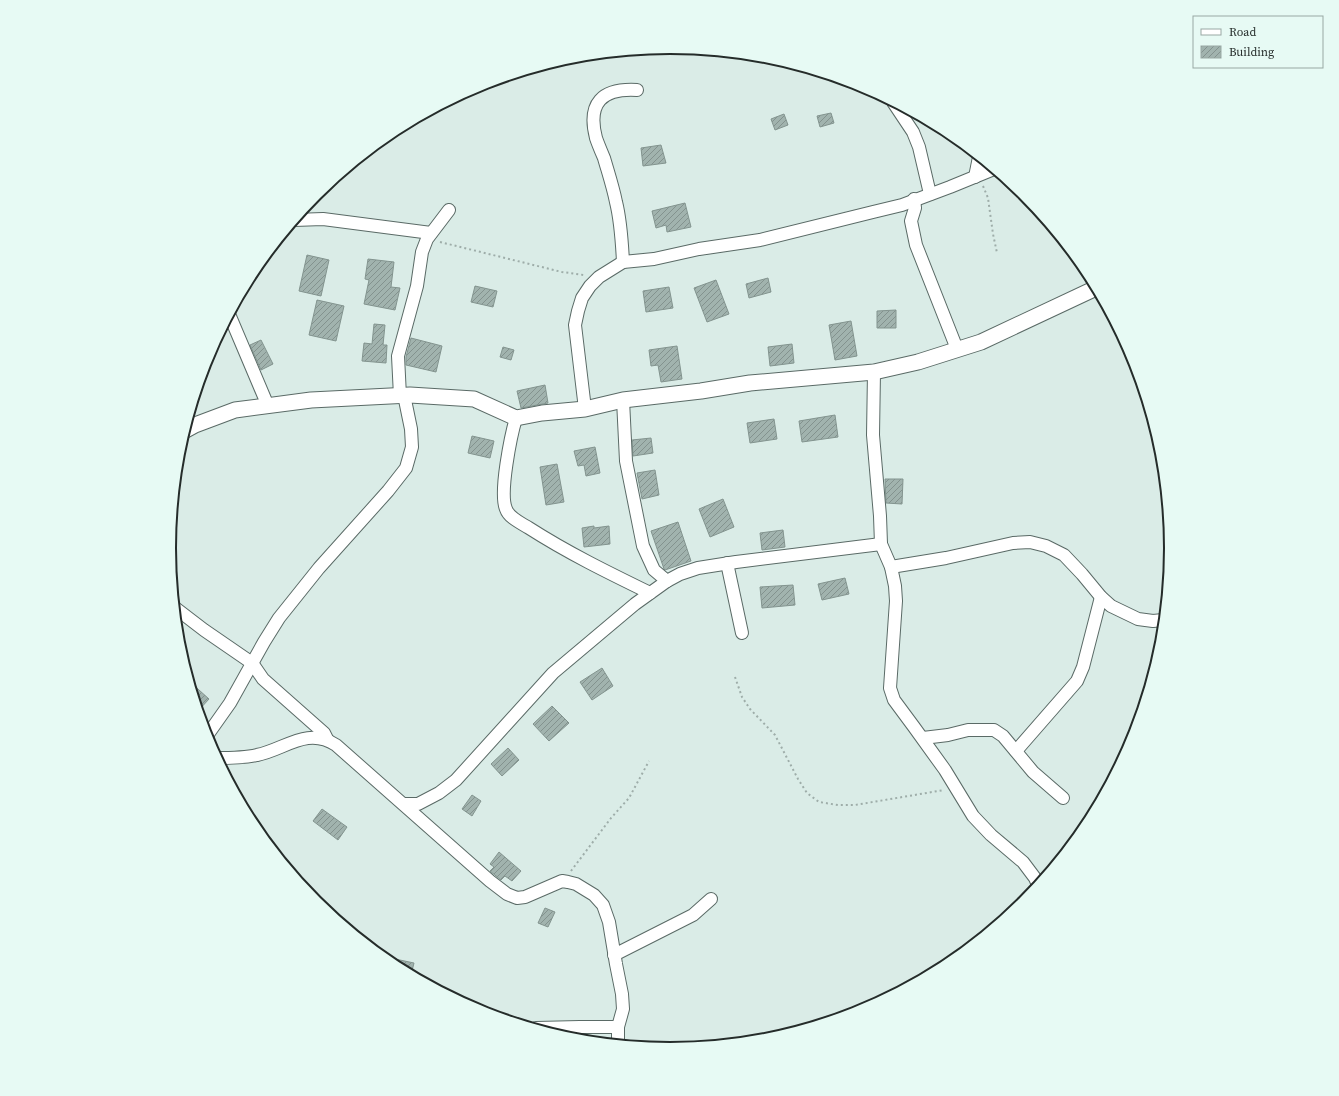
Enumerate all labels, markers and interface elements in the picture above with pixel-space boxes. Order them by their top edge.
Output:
legend [1193,16,1323,68]
text: Road [1229,24,1256,40]
text: Building [1229,44,1274,60]

